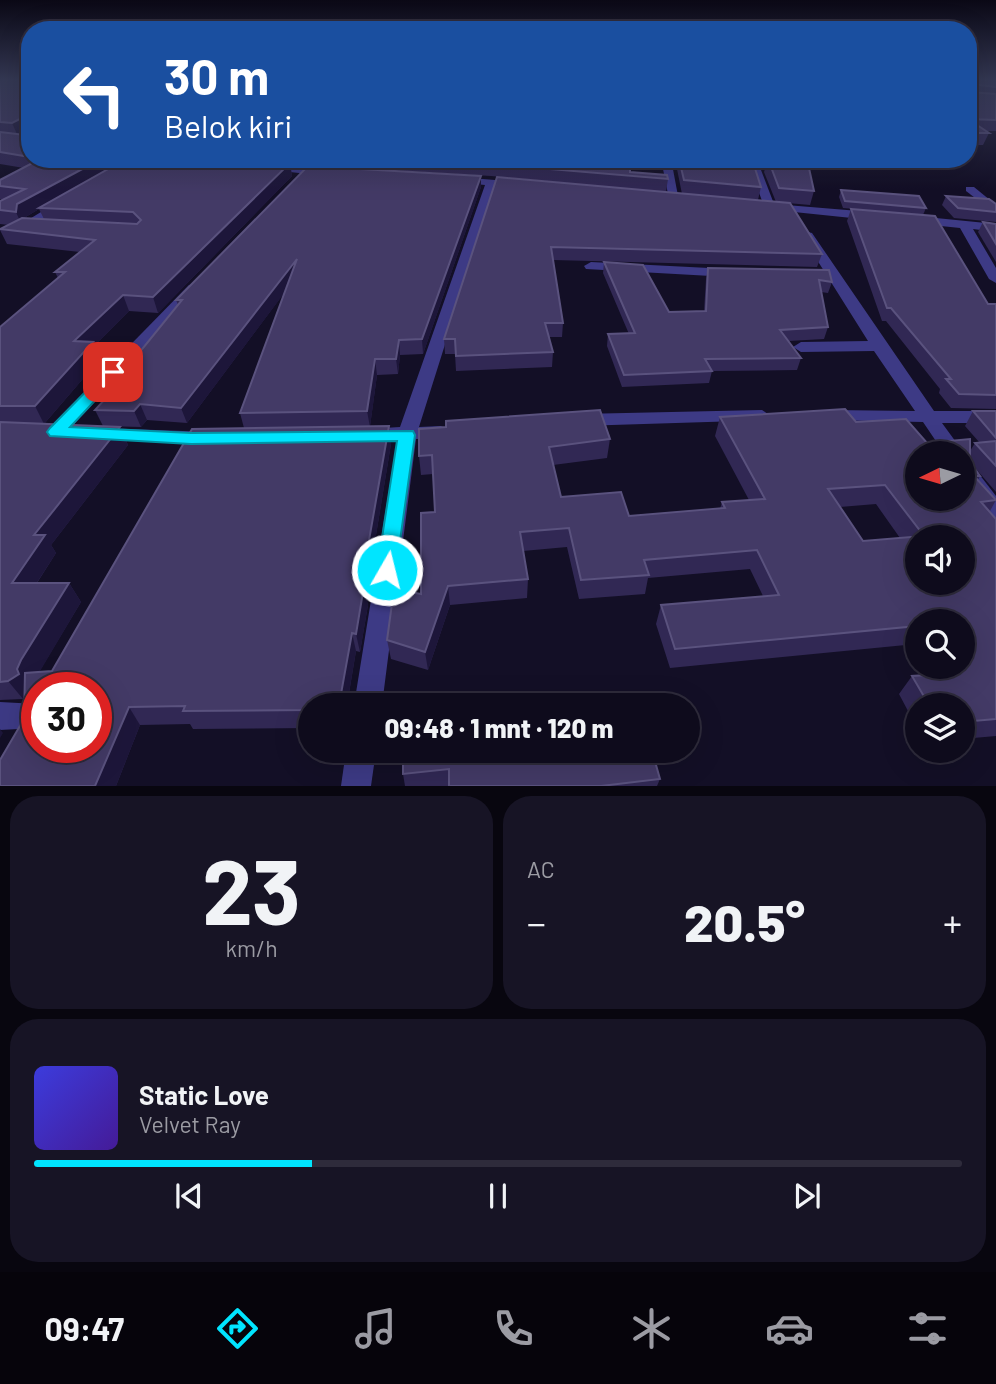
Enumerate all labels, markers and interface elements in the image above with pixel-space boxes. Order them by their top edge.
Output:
text: 30 m [164,46,269,105]
icon: left [49,49,140,140]
text: Belok kiri [164,106,292,144]
pin [83,342,143,402]
icon: arrive [94,353,132,391]
north arrow [905,441,975,511]
map controls [905,441,975,763]
button: sound [905,525,975,595]
position arrow [350,533,424,607]
button: search [905,609,975,679]
speed limit sign: 30 [21,672,112,763]
button: layers [905,693,975,763]
text: 09:48 · 1 mnt · 120 m [385,712,613,743]
text: 23 [202,834,301,943]
text: AC [527,855,555,883]
text: 20.5° [684,890,805,952]
text: − [527,899,546,945]
text: + [943,899,962,945]
text: km/h [225,934,278,962]
text: Static Love [139,1079,269,1110]
text: Velvet Ray [139,1110,241,1138]
icon: previous [170,1177,208,1215]
icon: pause [479,1177,517,1215]
icon: next [788,1177,826,1215]
icon: directions [213,1304,262,1353]
icon: music [351,1304,400,1353]
icon: phone [489,1304,538,1353]
icon: climate [627,1304,676,1353]
icon: car [765,1304,814,1353]
icon: filters [903,1304,952,1353]
text: 09:47 [44,1309,124,1347]

